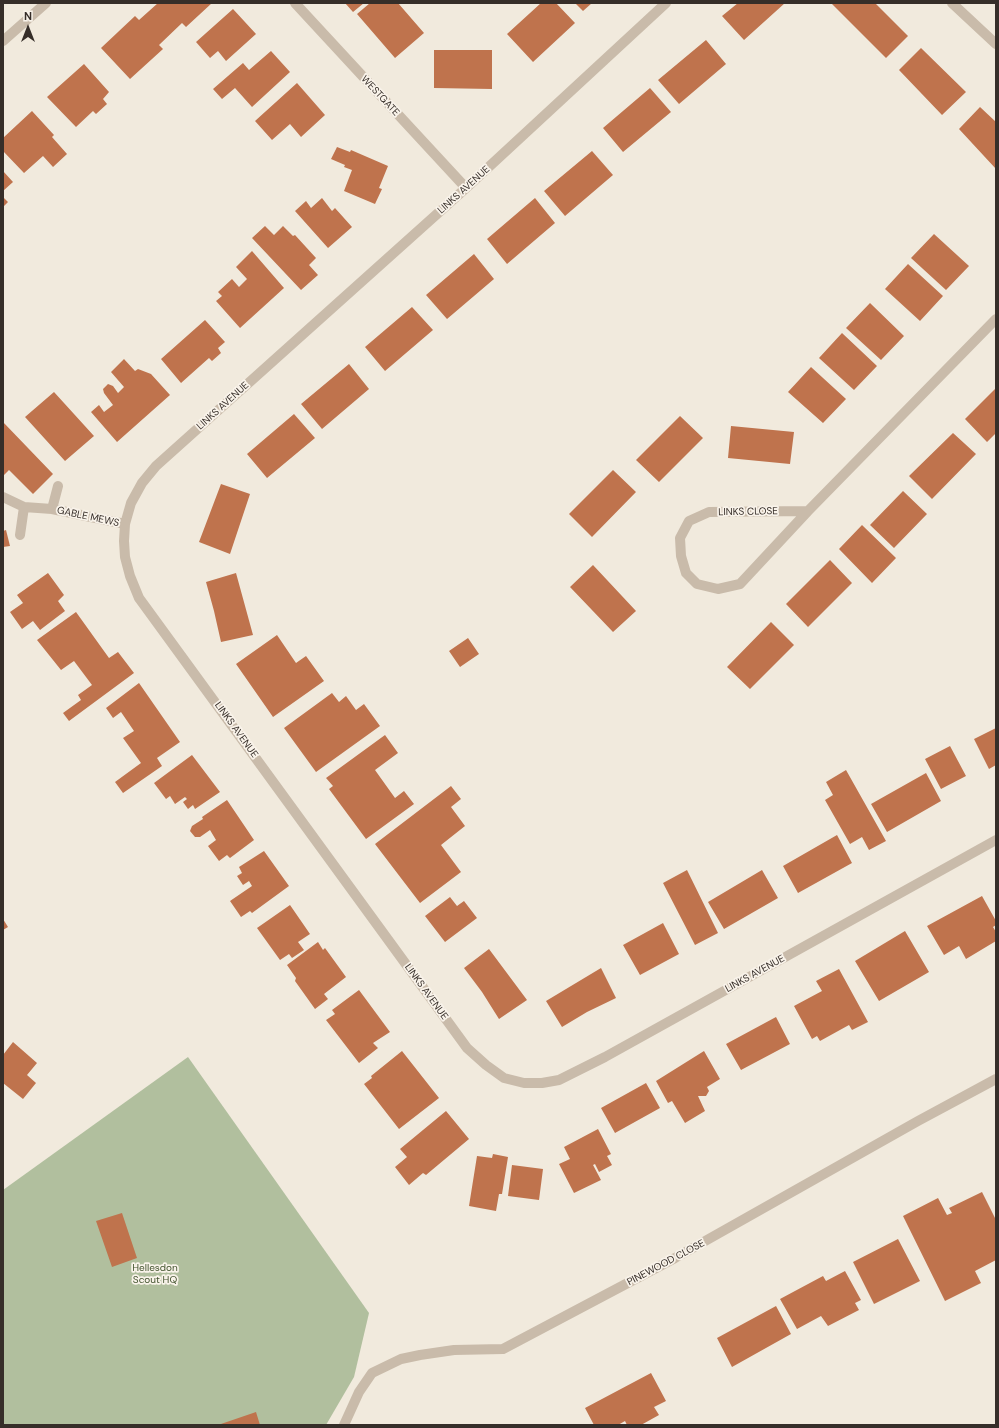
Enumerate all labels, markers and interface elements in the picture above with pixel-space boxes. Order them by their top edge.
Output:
north arrow [8,8,48,48]
text: N [24,9,32,23]
street label: WESTGATE [358,73,402,119]
street label: LINKS AVENUE [435,163,493,217]
street label: LINKS AVENUE [194,379,252,433]
street label: GABLE MEWS [56,505,120,529]
street label: LINKS CLOSE [718,505,778,519]
street label: LINKS AVENUE [212,700,260,760]
street label: LINKS AVENUE [723,953,787,995]
street label: LINKS AVENUE [402,962,450,1022]
street label: PINEWOOD CLOSE [625,1237,707,1289]
park label: Hellesdon Scout HQ [132,1262,178,1286]

